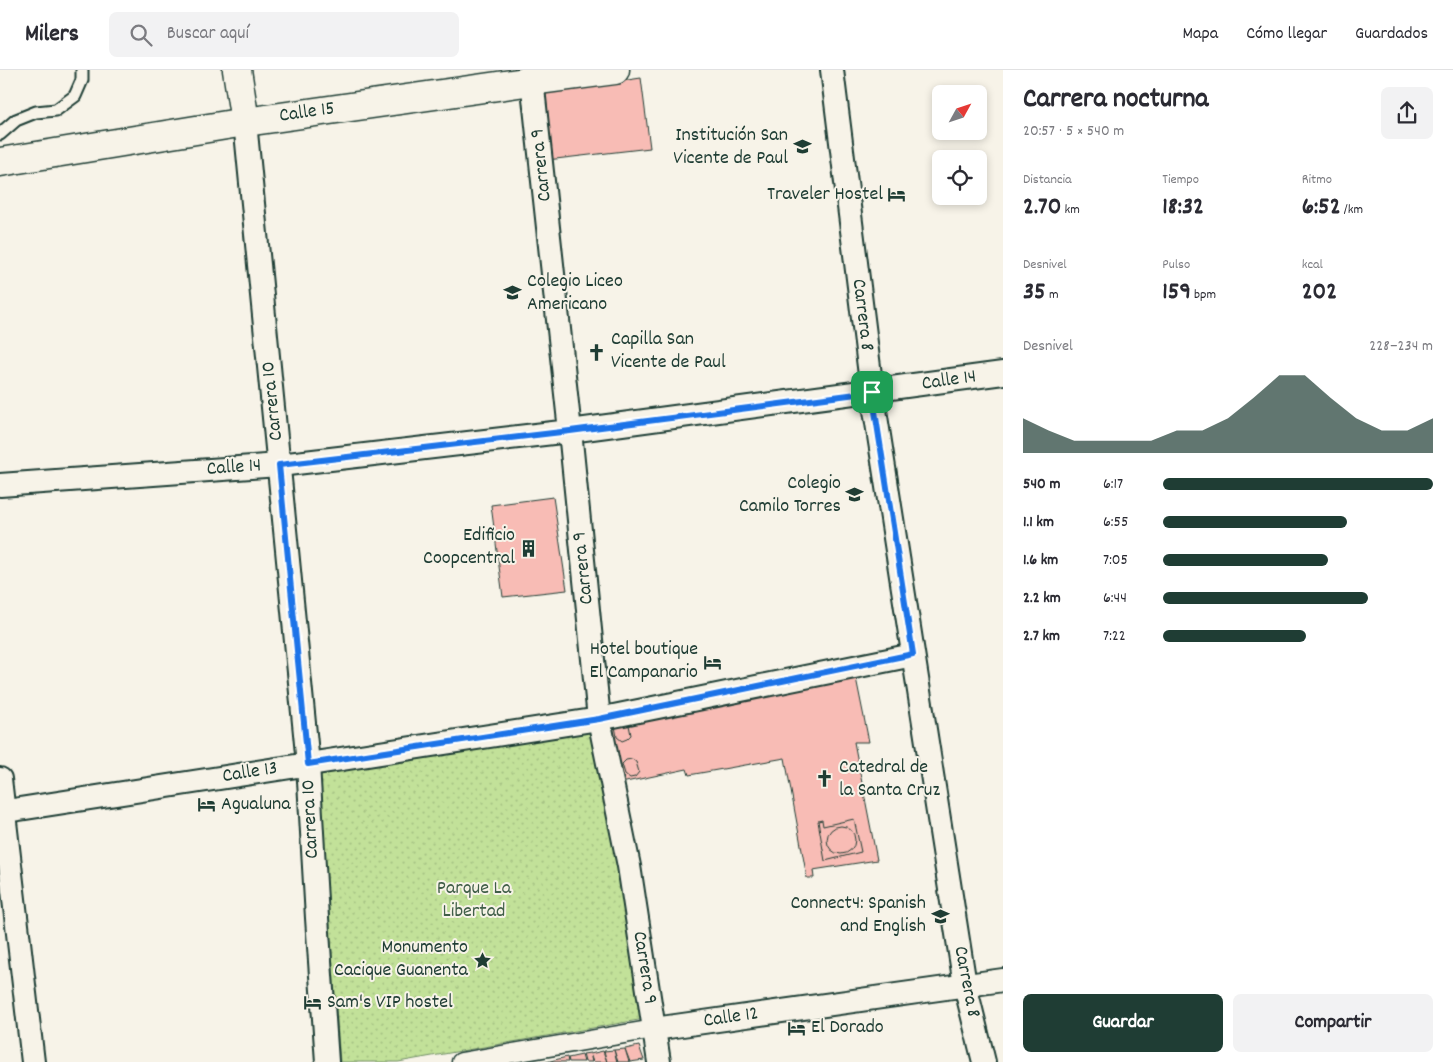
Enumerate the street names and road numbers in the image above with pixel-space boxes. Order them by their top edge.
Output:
street label: Calle 15 [277,95,337,131]
street label: Carrera 9 [524,127,560,203]
street label: Carrera 8 [844,277,880,353]
street label: Carrera 10 [255,360,291,442]
street label: Calle 14 [920,363,978,399]
street label: Calle 14 [206,452,262,484]
street label: Carrera 9 [566,530,602,606]
street label: Calle 13 [220,755,280,791]
street label: Carrera 10 [295,779,327,859]
street label: Carrera 9 [624,930,664,1006]
street label: Carrera 8 [945,944,987,1020]
street label: Calle 12 [702,1000,760,1036]

